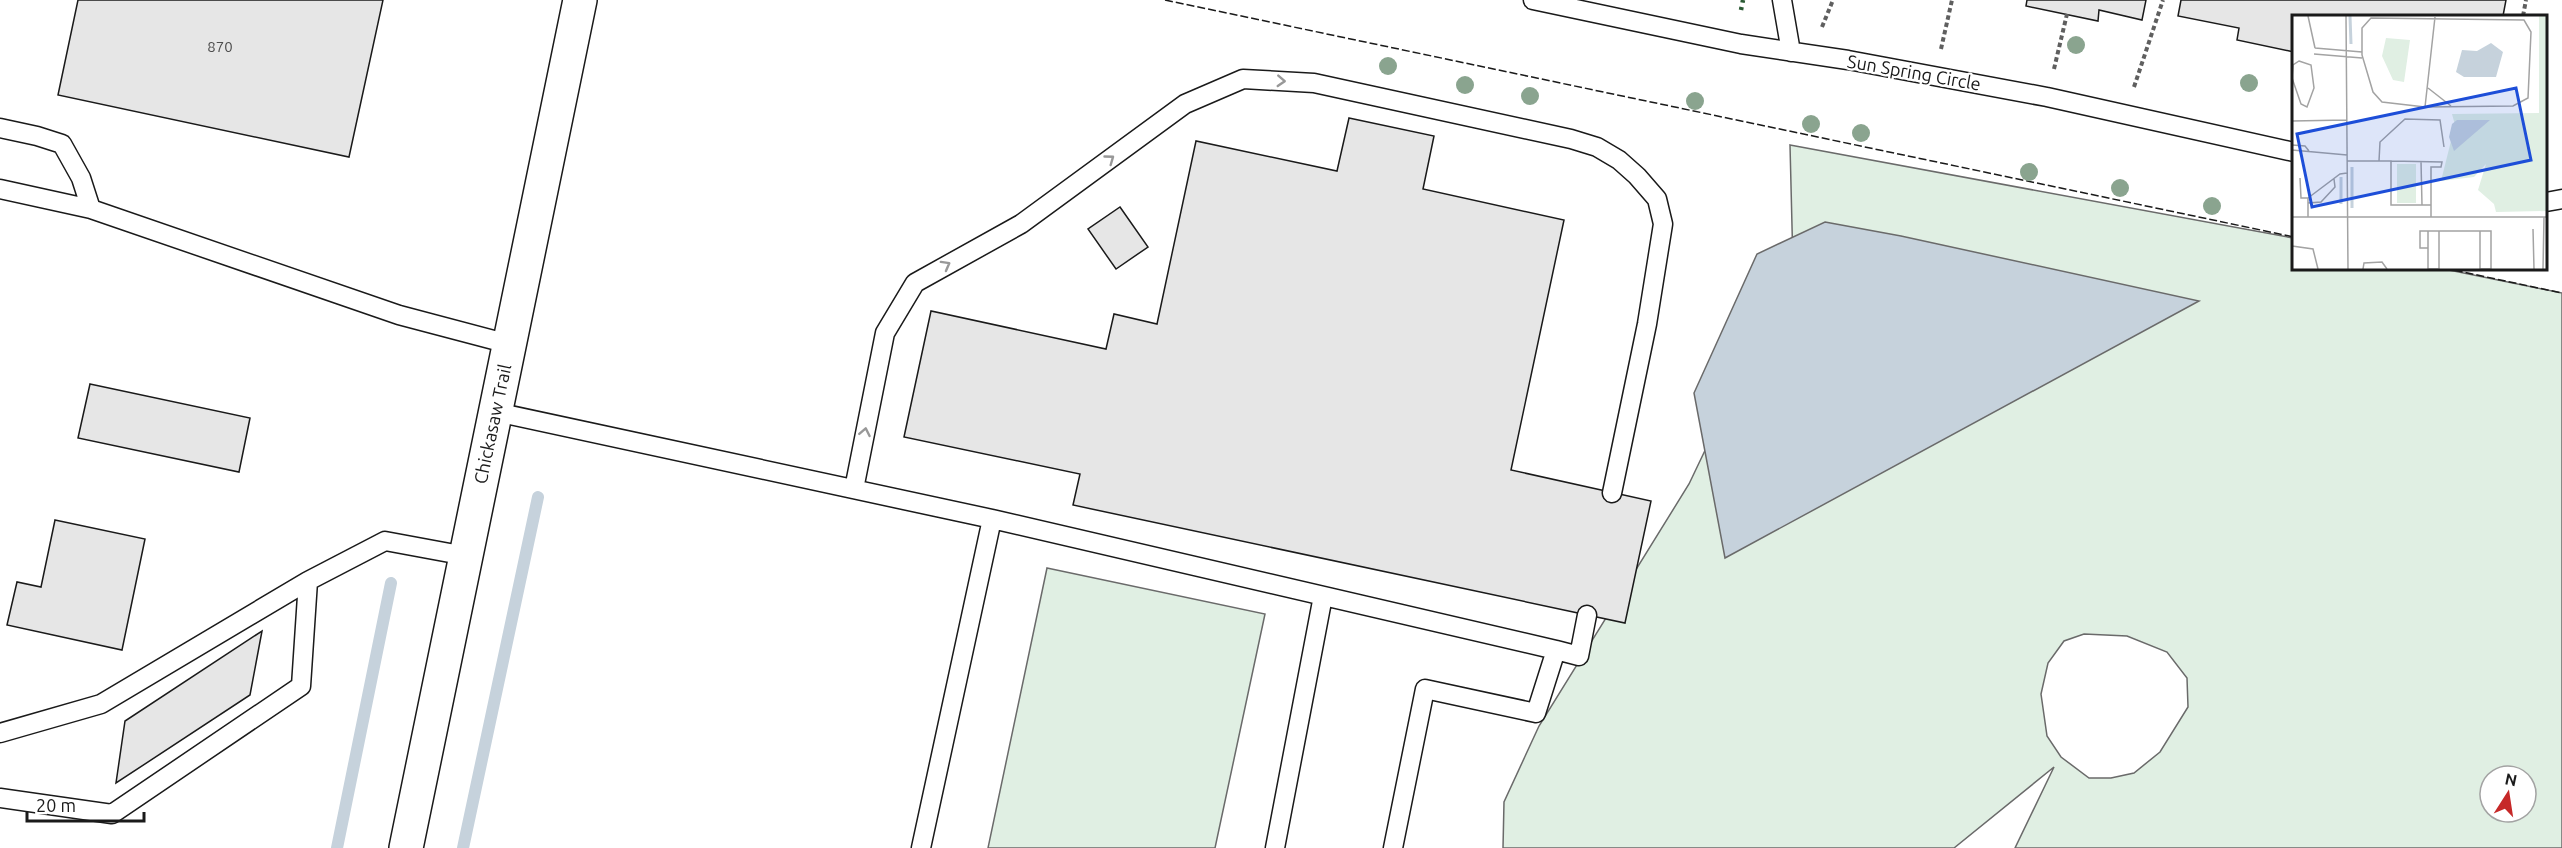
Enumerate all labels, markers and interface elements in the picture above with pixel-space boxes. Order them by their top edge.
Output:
inset map [2292,15,2547,270]
house number: 870 [207,38,233,55]
street label: Sun Spring Circle [1846,50,1983,94]
one-way arrow [1277,74,1286,87]
one-way arrow [1103,156,1114,167]
one-way arrow [940,261,951,272]
street label: Chickasaw Trail [470,362,515,486]
one-way arrow [858,427,871,437]
north arrow [2478,764,2538,824]
text: N [2503,769,2519,789]
scale bar [27,785,144,823]
text: 20 m [36,795,76,815]

